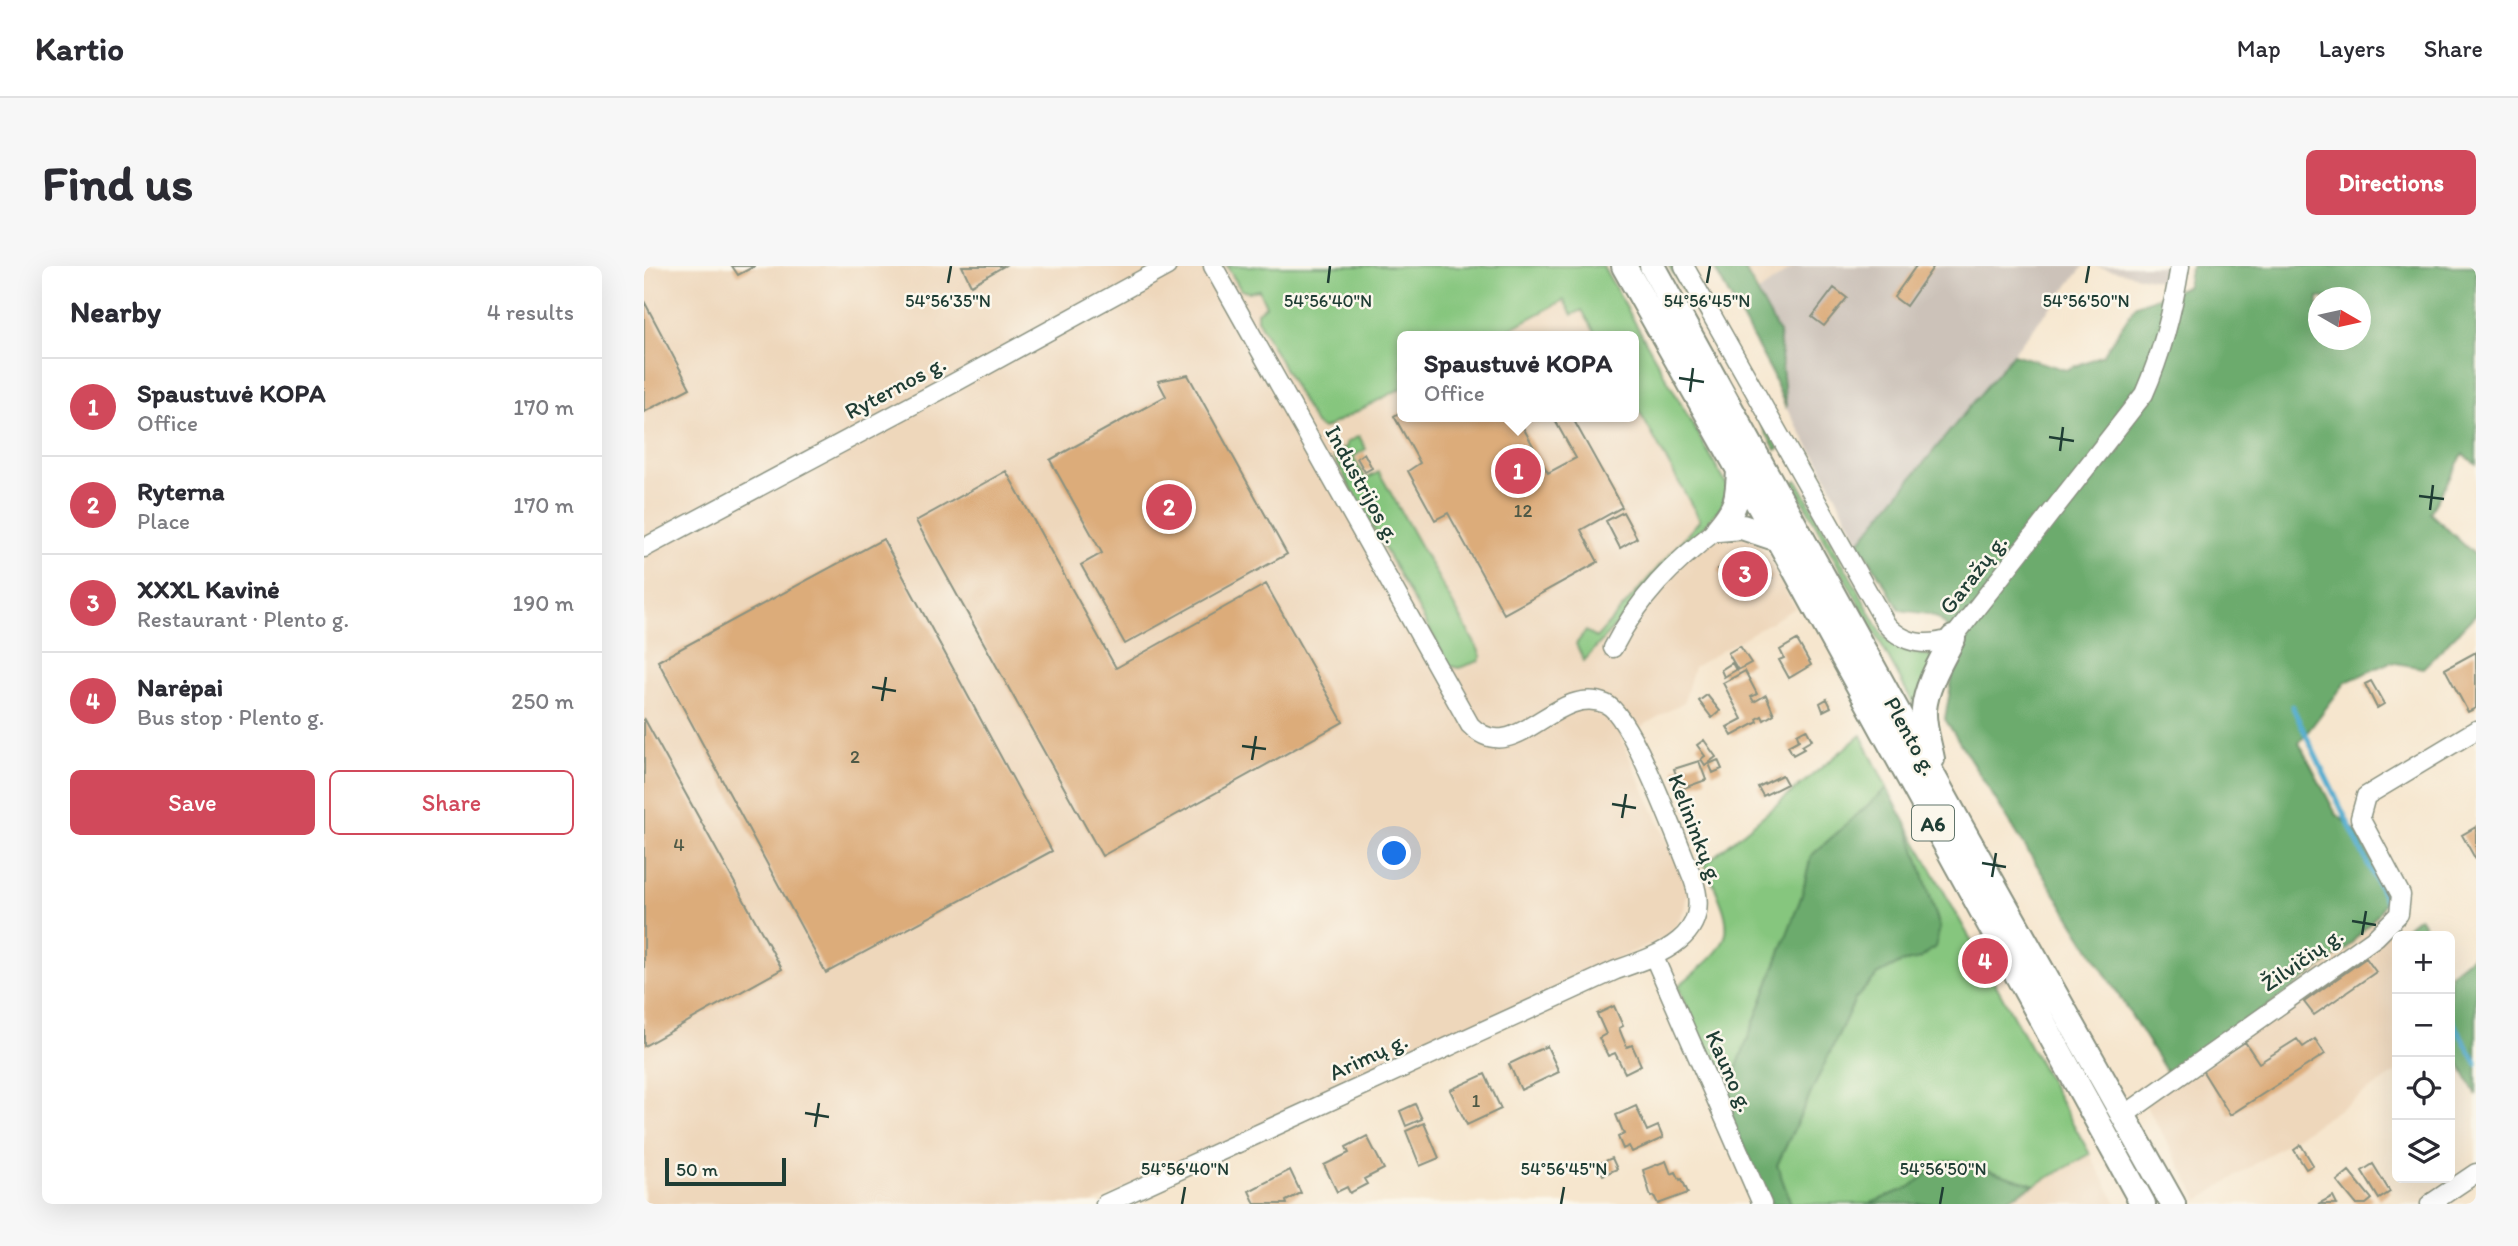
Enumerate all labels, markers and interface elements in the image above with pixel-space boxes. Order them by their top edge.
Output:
text: Kartio [35,29,124,68]
text: Map [2237,34,2281,63]
text: Layers [2319,34,2386,63]
text: Share [2424,34,2483,63]
button: Directions [2306,150,2476,215]
text: Find us [42,153,193,212]
north arrow [2308,287,2371,350]
text: 54°56'35"N [905,290,991,312]
text: 54°56'40"N [1284,290,1372,312]
text: 54°56'45"N [1664,290,1750,312]
text: 54°56'50"N [2042,290,2130,312]
text: Nearby [70,293,161,330]
text: 4 results [487,298,574,326]
popup [1397,331,1639,422]
text: Spaustuvė KOPA [1424,347,1612,379]
street label: Ryternos g. [840,349,950,425]
text: Spaustuvė KOPA [137,377,326,409]
text: Office [1424,379,1485,407]
text: 1 [88,393,98,421]
text: 170 m [513,393,574,421]
text: Office [137,409,198,437]
street label: Industrijos g. [1319,420,1407,548]
pin: 1 [1495,445,1541,497]
text: Ryterna [137,475,225,507]
pin: 2 [1146,481,1192,533]
text: 2 [87,491,99,519]
text: 170 m [513,491,574,519]
house number: 12 [1514,499,1532,522]
text: Place [137,507,190,535]
street label: Garažų g. [1933,528,2013,620]
pin: 3 [1722,548,1768,600]
text: XXXL Kavinė [137,573,280,605]
text: 3 [87,589,99,617]
text: 190 m [513,589,574,617]
text: Restaurant · Plento g. [137,605,349,633]
text: Narėpai [137,671,223,703]
text: 4 [86,687,100,715]
text: 250 m [511,687,574,715]
street label: Plento g. [1878,692,1944,780]
text: Bus stop · Plento g. [137,703,324,731]
house number: 2 [850,745,860,768]
button: Save [70,770,315,835]
button: Share [329,770,574,835]
street label: Kelininkų g. [1662,770,1730,888]
road number: A6 [1912,806,1954,840]
house number: 4 [673,833,685,856]
your location [1377,836,1411,870]
street label: Žilvičių g. [2255,921,2349,997]
map controls [2392,931,2455,1183]
button: + [2392,931,2455,994]
pin: 4 [1962,935,2008,987]
button: − [2392,994,2455,1057]
street label: Arimų g. [1324,1026,1412,1086]
street label: Kauno g. [1700,1026,1760,1116]
button: locate [2392,1057,2455,1120]
house number: 1 [1472,1089,1481,1112]
button: layers [2392,1120,2455,1183]
scale bar [665,1155,786,1187]
text: 50 m [676,1158,718,1181]
text: 54°56'40"N [1141,1158,1229,1180]
text: 54°56'45"N [1521,1158,1607,1180]
text: 54°56'50"N [1899,1158,1987,1180]

